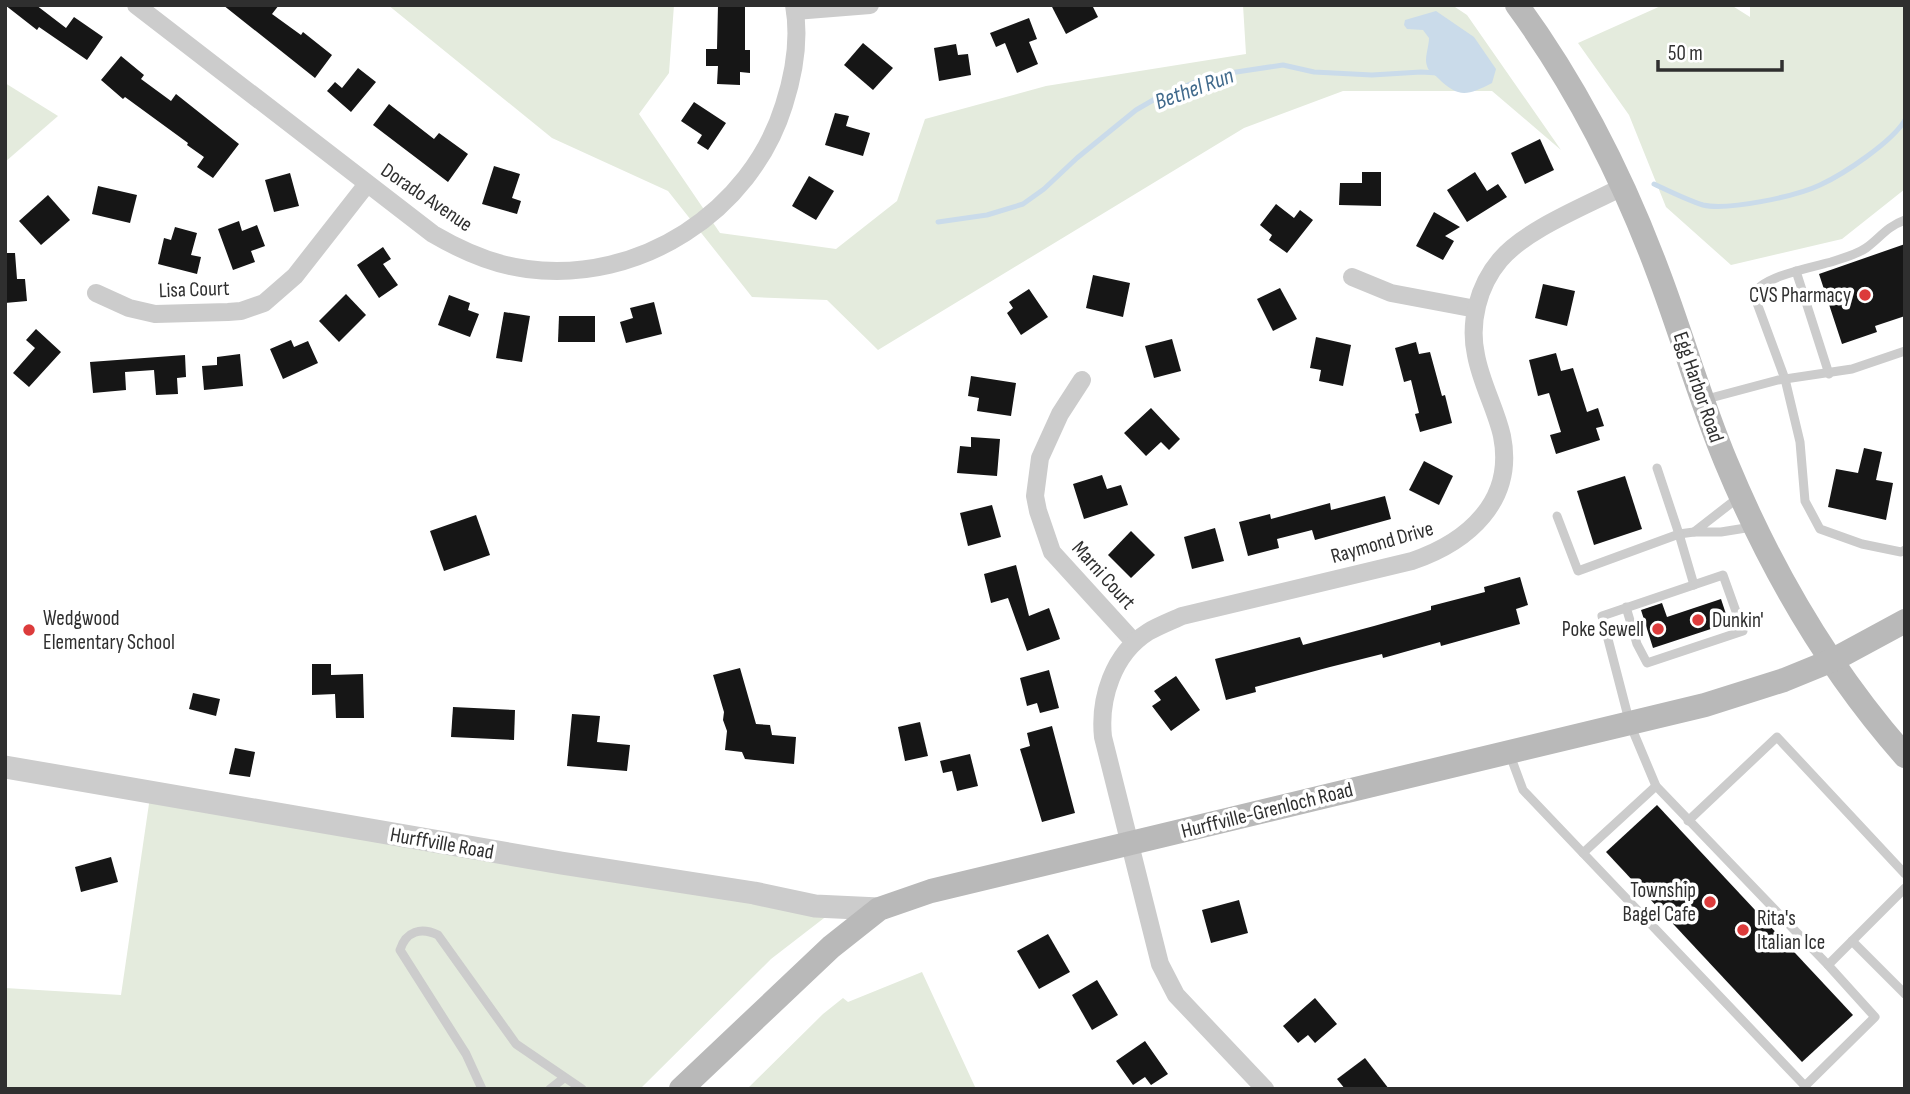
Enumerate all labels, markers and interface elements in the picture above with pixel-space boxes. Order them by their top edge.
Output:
scale bar [1658,28,1782,72]
text: 50 m [1668,41,1703,66]
water label: Bethel Run [1151,62,1238,116]
street label: Dorado Avenue [376,158,477,237]
street label: Lisa Court [158,276,230,303]
place label: CVS Pharmacy [1749,283,1851,308]
marker: CVS Pharmacy [1857,287,1873,303]
street label: Egg Harbor Road [1668,329,1729,446]
street label: Raymond Drive [1328,516,1436,569]
street label: Marni Court [1067,536,1141,615]
place label: Wedgwood Elementary School [43,606,175,655]
place label: Dunkin' [1712,608,1764,633]
marker: Dunkin' [1690,612,1706,628]
place label: Poke Sewell [1562,617,1644,642]
marker: Poke Sewell [1650,621,1666,637]
marker: Wedgwood Elementary School [21,622,37,638]
street label: Hurffville-Grenloch Road [1179,777,1356,844]
street label: Hurffville Road [388,822,496,865]
place label: Township Bagel Cafe [1623,878,1696,927]
marker: Township Bagel Cafe [1702,894,1718,910]
place label: Rita's Italian Ice [1757,906,1825,955]
marker: Rita's Italian Ice [1735,922,1751,938]

